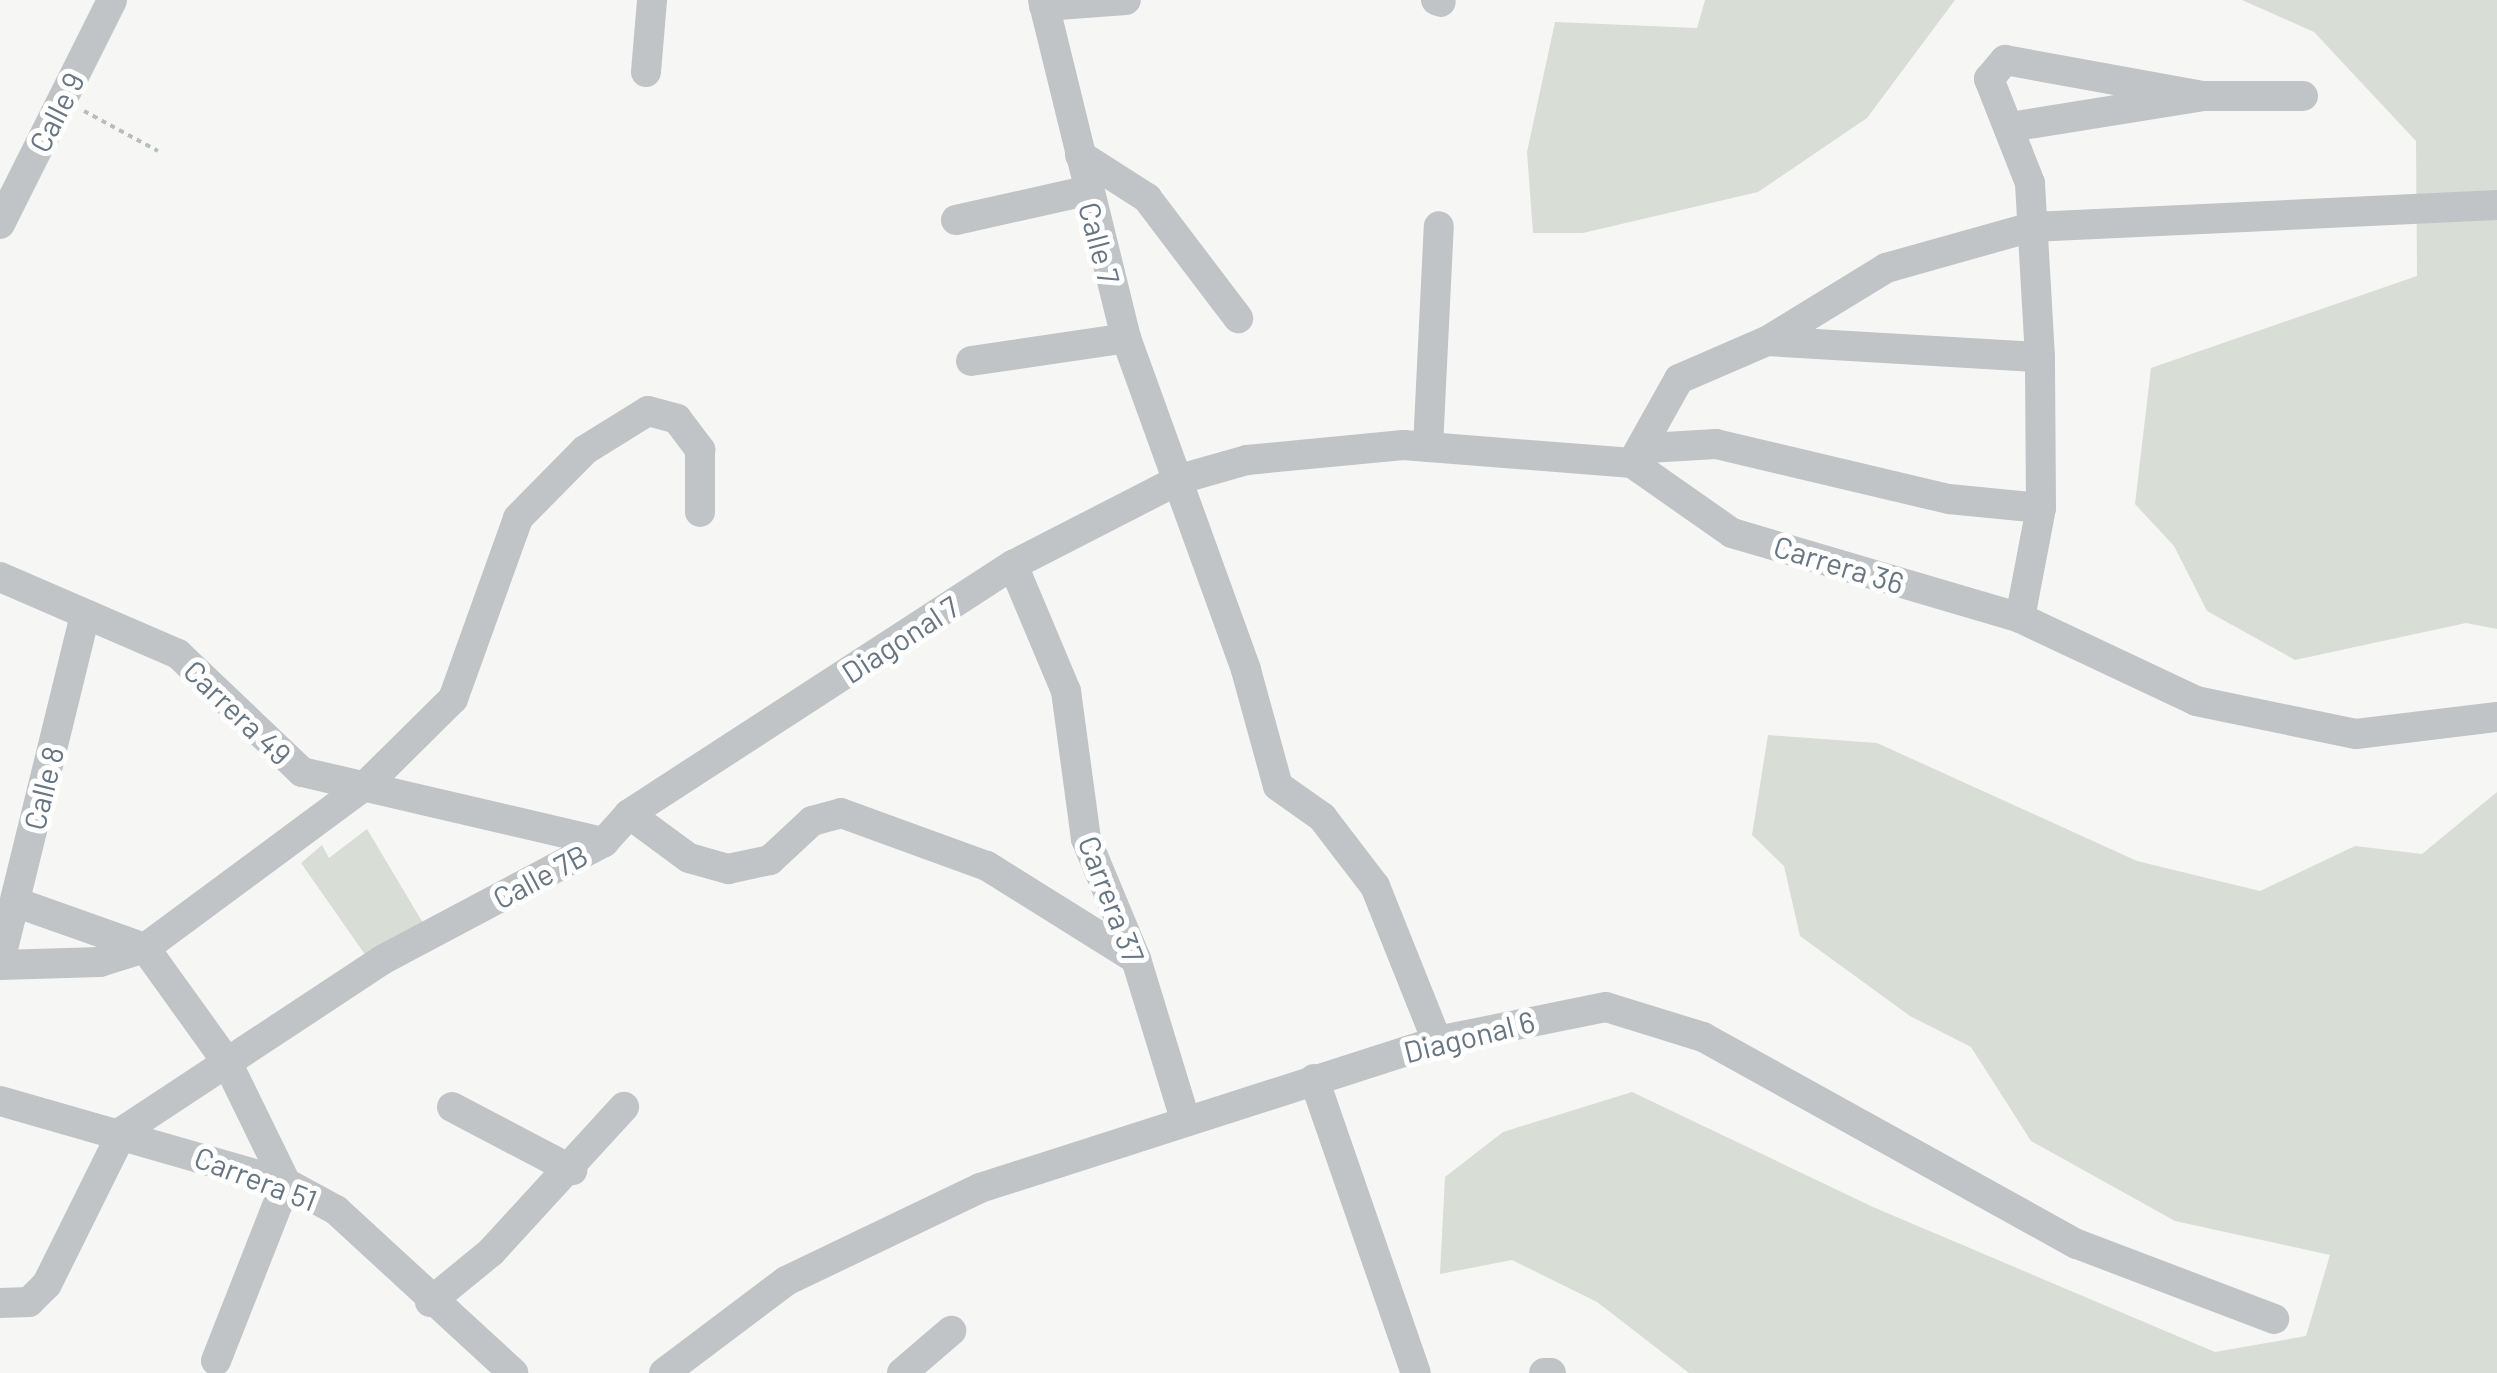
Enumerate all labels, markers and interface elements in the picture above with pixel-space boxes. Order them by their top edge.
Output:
street label: Calle 9 [21,66,91,158]
street label: Calle 7 [1072,198,1128,288]
street label: Carrera 36 [1770,527,1908,601]
street label: Diagonal 7 [835,588,965,690]
street label: Carrera 49 [177,652,299,772]
street label: Calle 8 [15,743,71,833]
street label: Carrera 37 [1071,831,1153,967]
street label: Calle 7B [486,836,594,916]
street label: Diagonal 6 [1400,1002,1538,1070]
street label: Carrera 51 [190,1138,322,1218]

